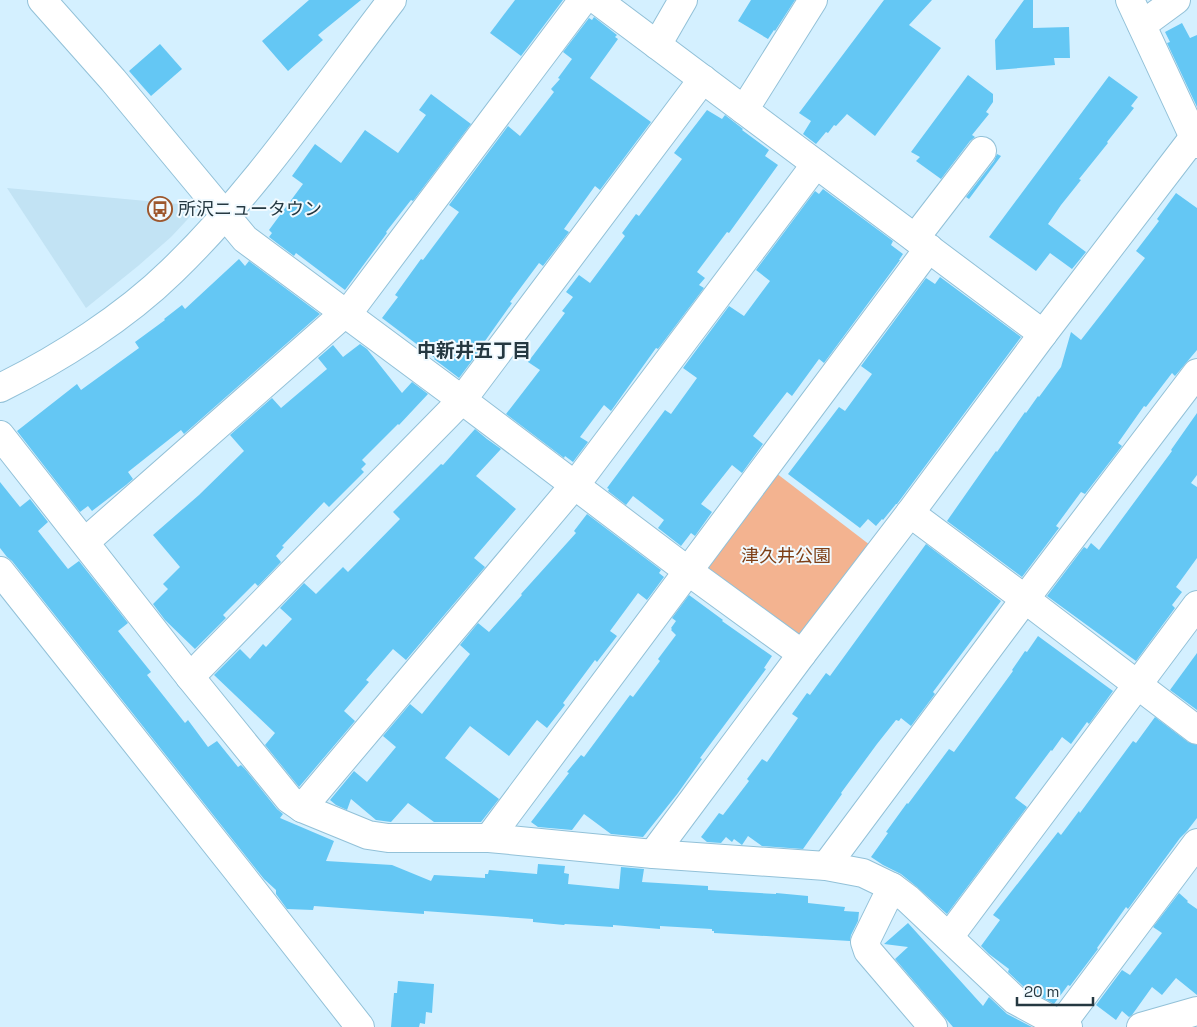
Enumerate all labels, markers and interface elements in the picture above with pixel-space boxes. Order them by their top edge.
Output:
bus stop icon: 所沢ニュータウン [147,196,173,222]
place label: 所沢ニュータウン [178,197,322,220]
district label: 中新井五丁目 [417,338,531,363]
park label: 津久井公園 [741,544,831,567]
scale bar [1017,974,1093,1006]
text: 20 m [1024,982,1059,1001]

